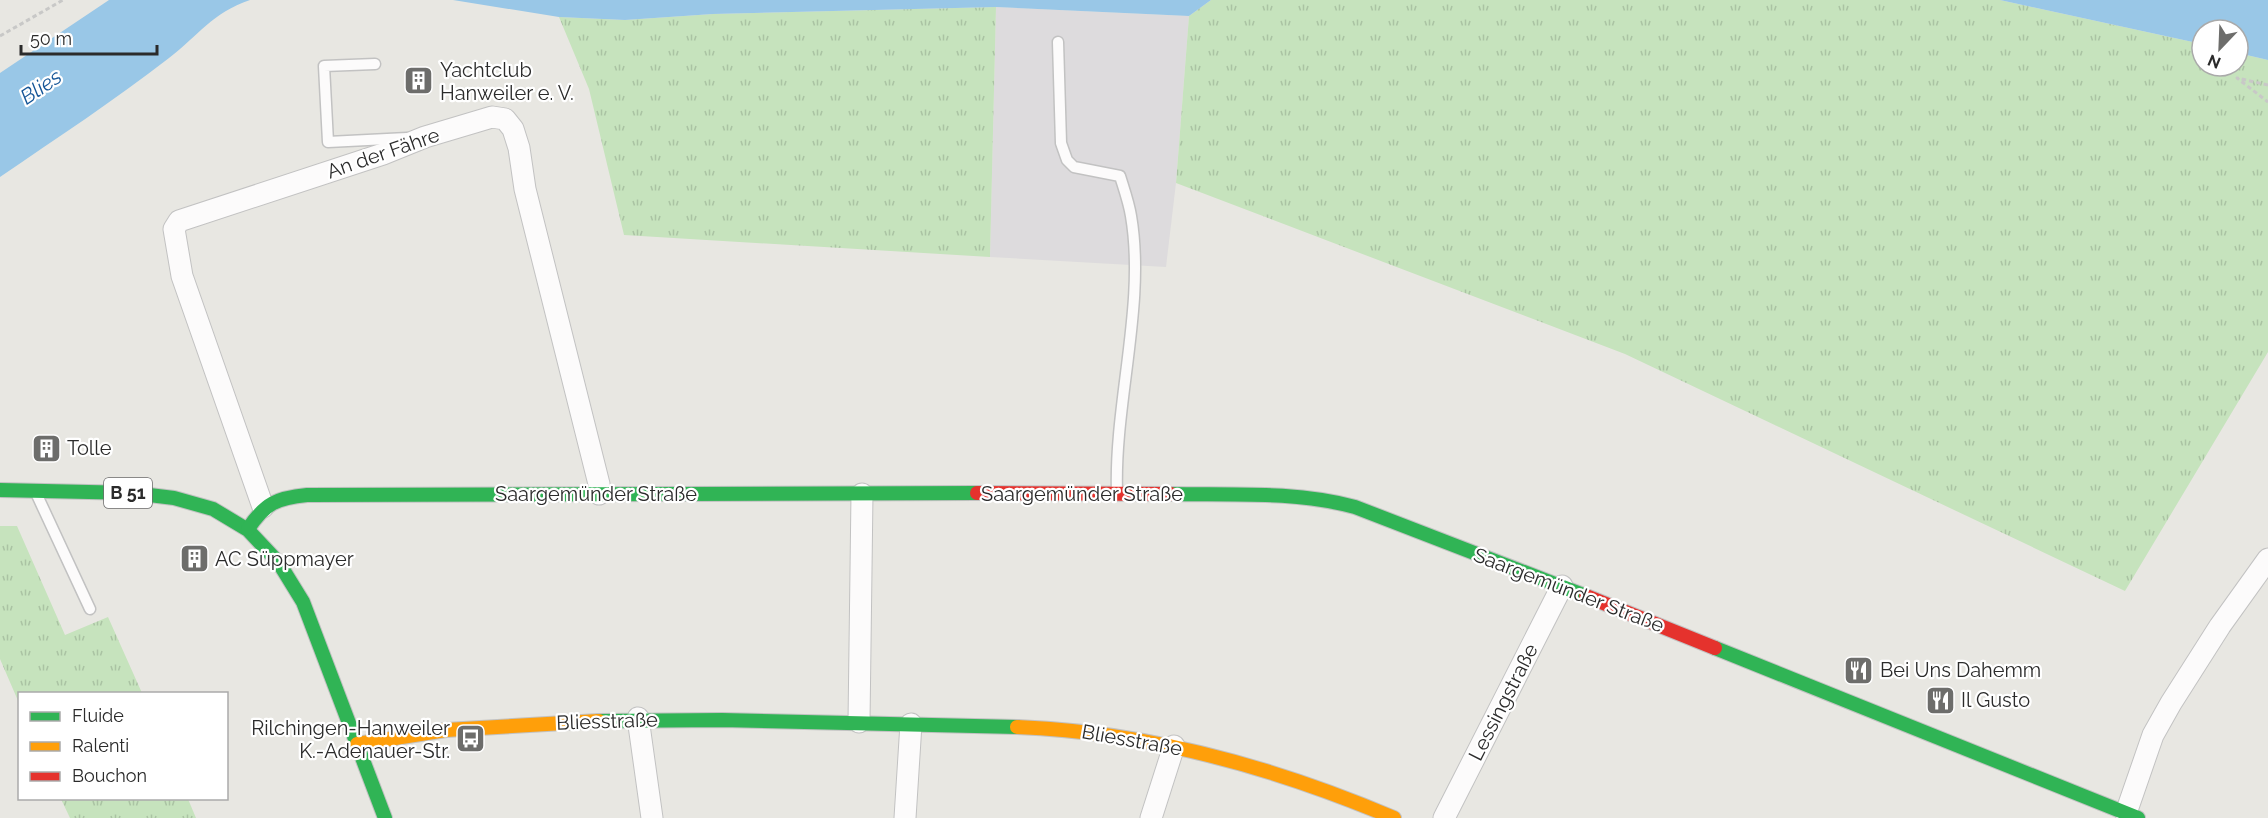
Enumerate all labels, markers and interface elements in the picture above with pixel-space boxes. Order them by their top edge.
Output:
scale bar [21,18,158,56]
north arrow [2190,18,2250,78]
text: 50 m [30,28,72,49]
text: N [2205,50,2224,72]
place label: Yachtclub Hanweiler e. V. [440,58,574,105]
water label: Blies [15,64,66,109]
building icon: Yachtclub Hanweiler e. V. [403,65,435,97]
street label: An der Fähre [323,122,443,183]
building icon: Tolle [30,432,62,464]
place label: Tolle [67,436,112,460]
road number: B 51 [104,478,152,508]
street label: Saargemünder Straße [495,482,697,506]
street label: Saargemünder Straße [981,482,1183,506]
building icon: AC Süppmayer [178,543,210,575]
street label: Saargemünder Straße [1470,543,1668,637]
place label: AC Süppmayer [215,547,354,571]
street label: Lessingstraße [1463,639,1543,764]
restaurant icon: Bei Uns Dahemm [1843,654,1875,686]
place label: Bei Uns Dahemm [1880,658,2041,682]
restaurant icon: Il Gusto [1924,684,1956,716]
place label: Il Gusto [1961,688,2030,712]
legend [18,692,228,800]
text: Fluide [72,705,124,726]
street label: Bliesstraße [556,707,658,735]
place label: Rilchingen-Hanweiler K.-Adenauer-Str. [251,716,450,763]
street label: Bliesstraße [1080,719,1184,761]
bus stop icon: Rilchingen-Hanweiler K.-Adenauer-Str. [455,723,487,755]
text: Ralenti [72,735,129,756]
text: Bouchon [72,765,147,786]

